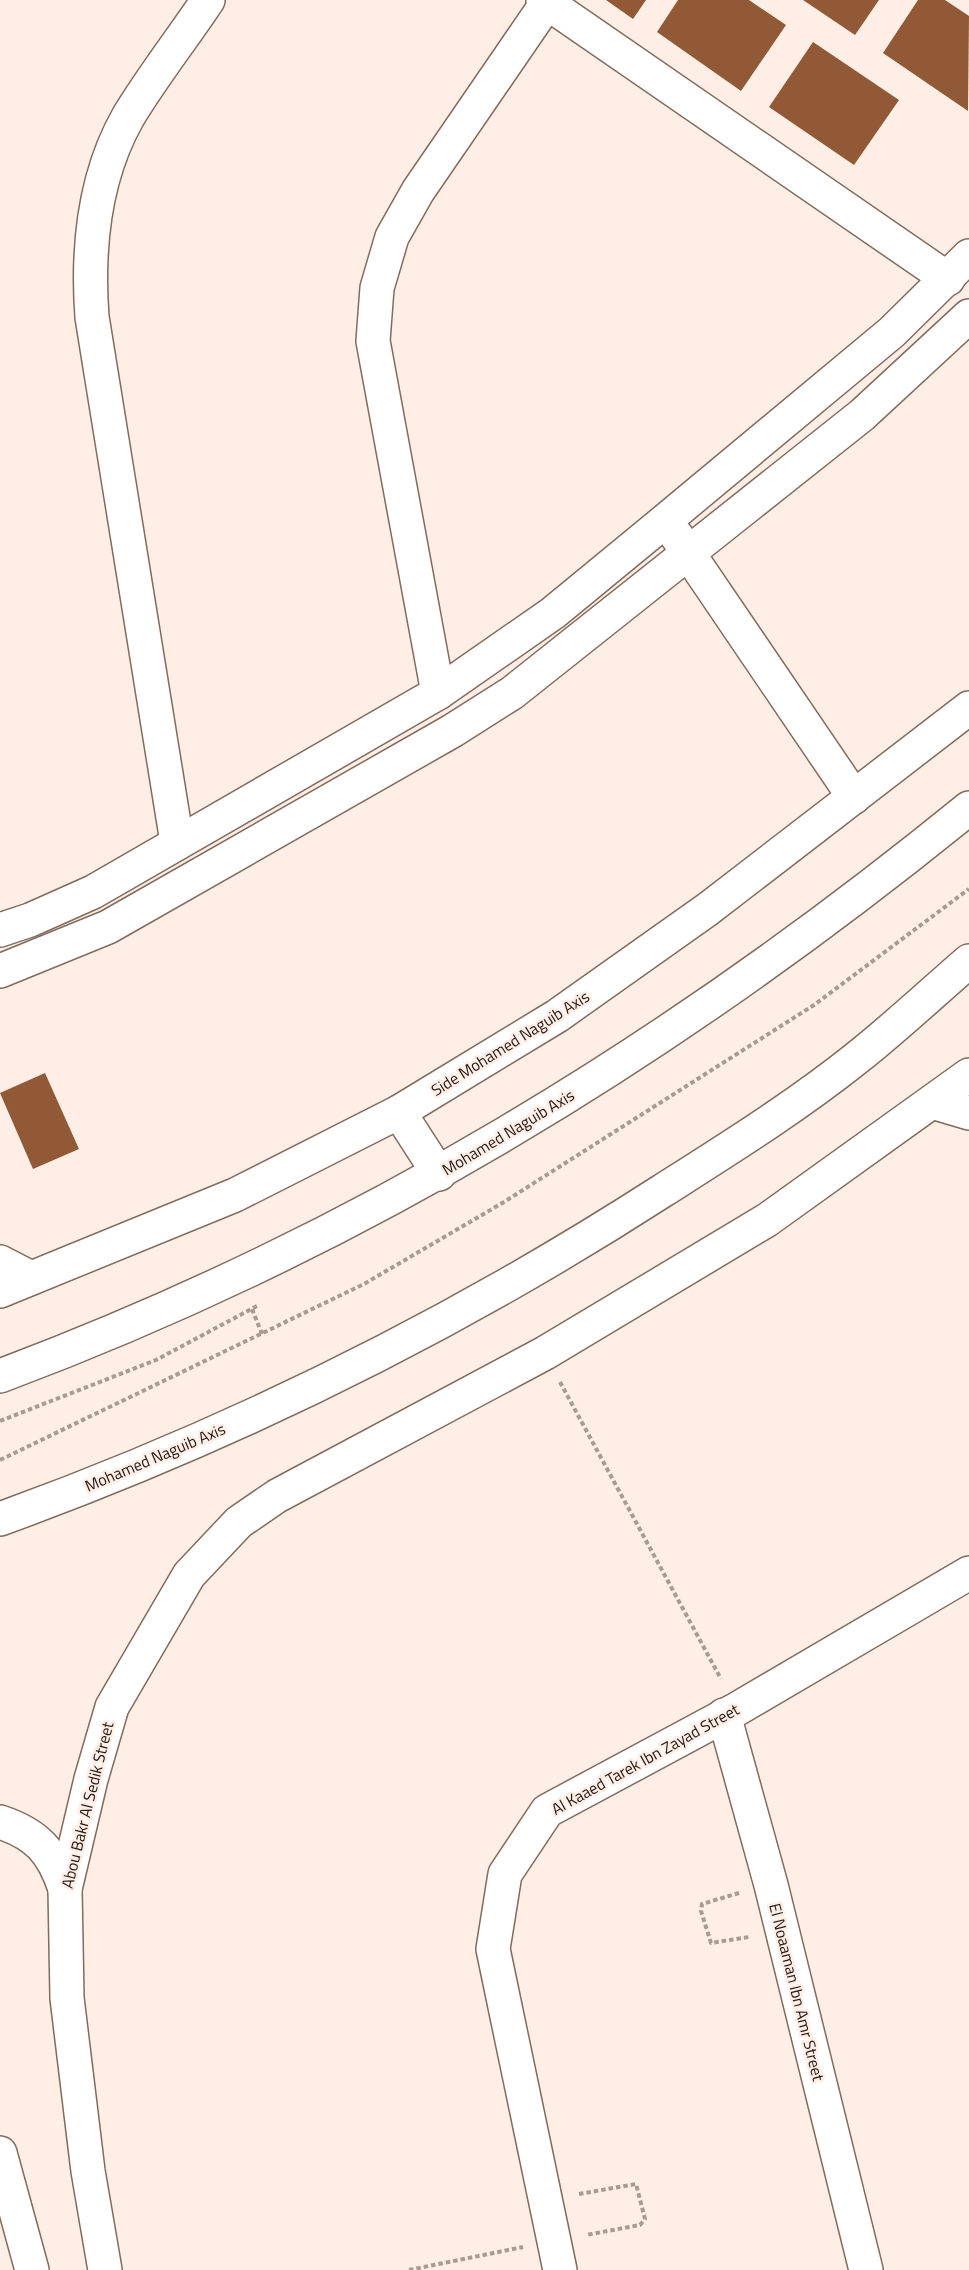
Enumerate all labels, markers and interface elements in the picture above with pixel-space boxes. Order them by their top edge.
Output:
street label: Side Mohamed Naguib Axis [426,984,594,1102]
street label: Mohamed Naguib Axis [437,1083,579,1181]
street label: Mohamed Naguib Axis [81,1417,229,1497]
street label: Al Kaaed Tarek Ibn Zayad Street [547,1697,744,1821]
street label: Abou Bakr Al Sedik Street [55,1719,119,1891]
street label: El Noaaman Ibn Amr Street [763,1901,831,2084]

